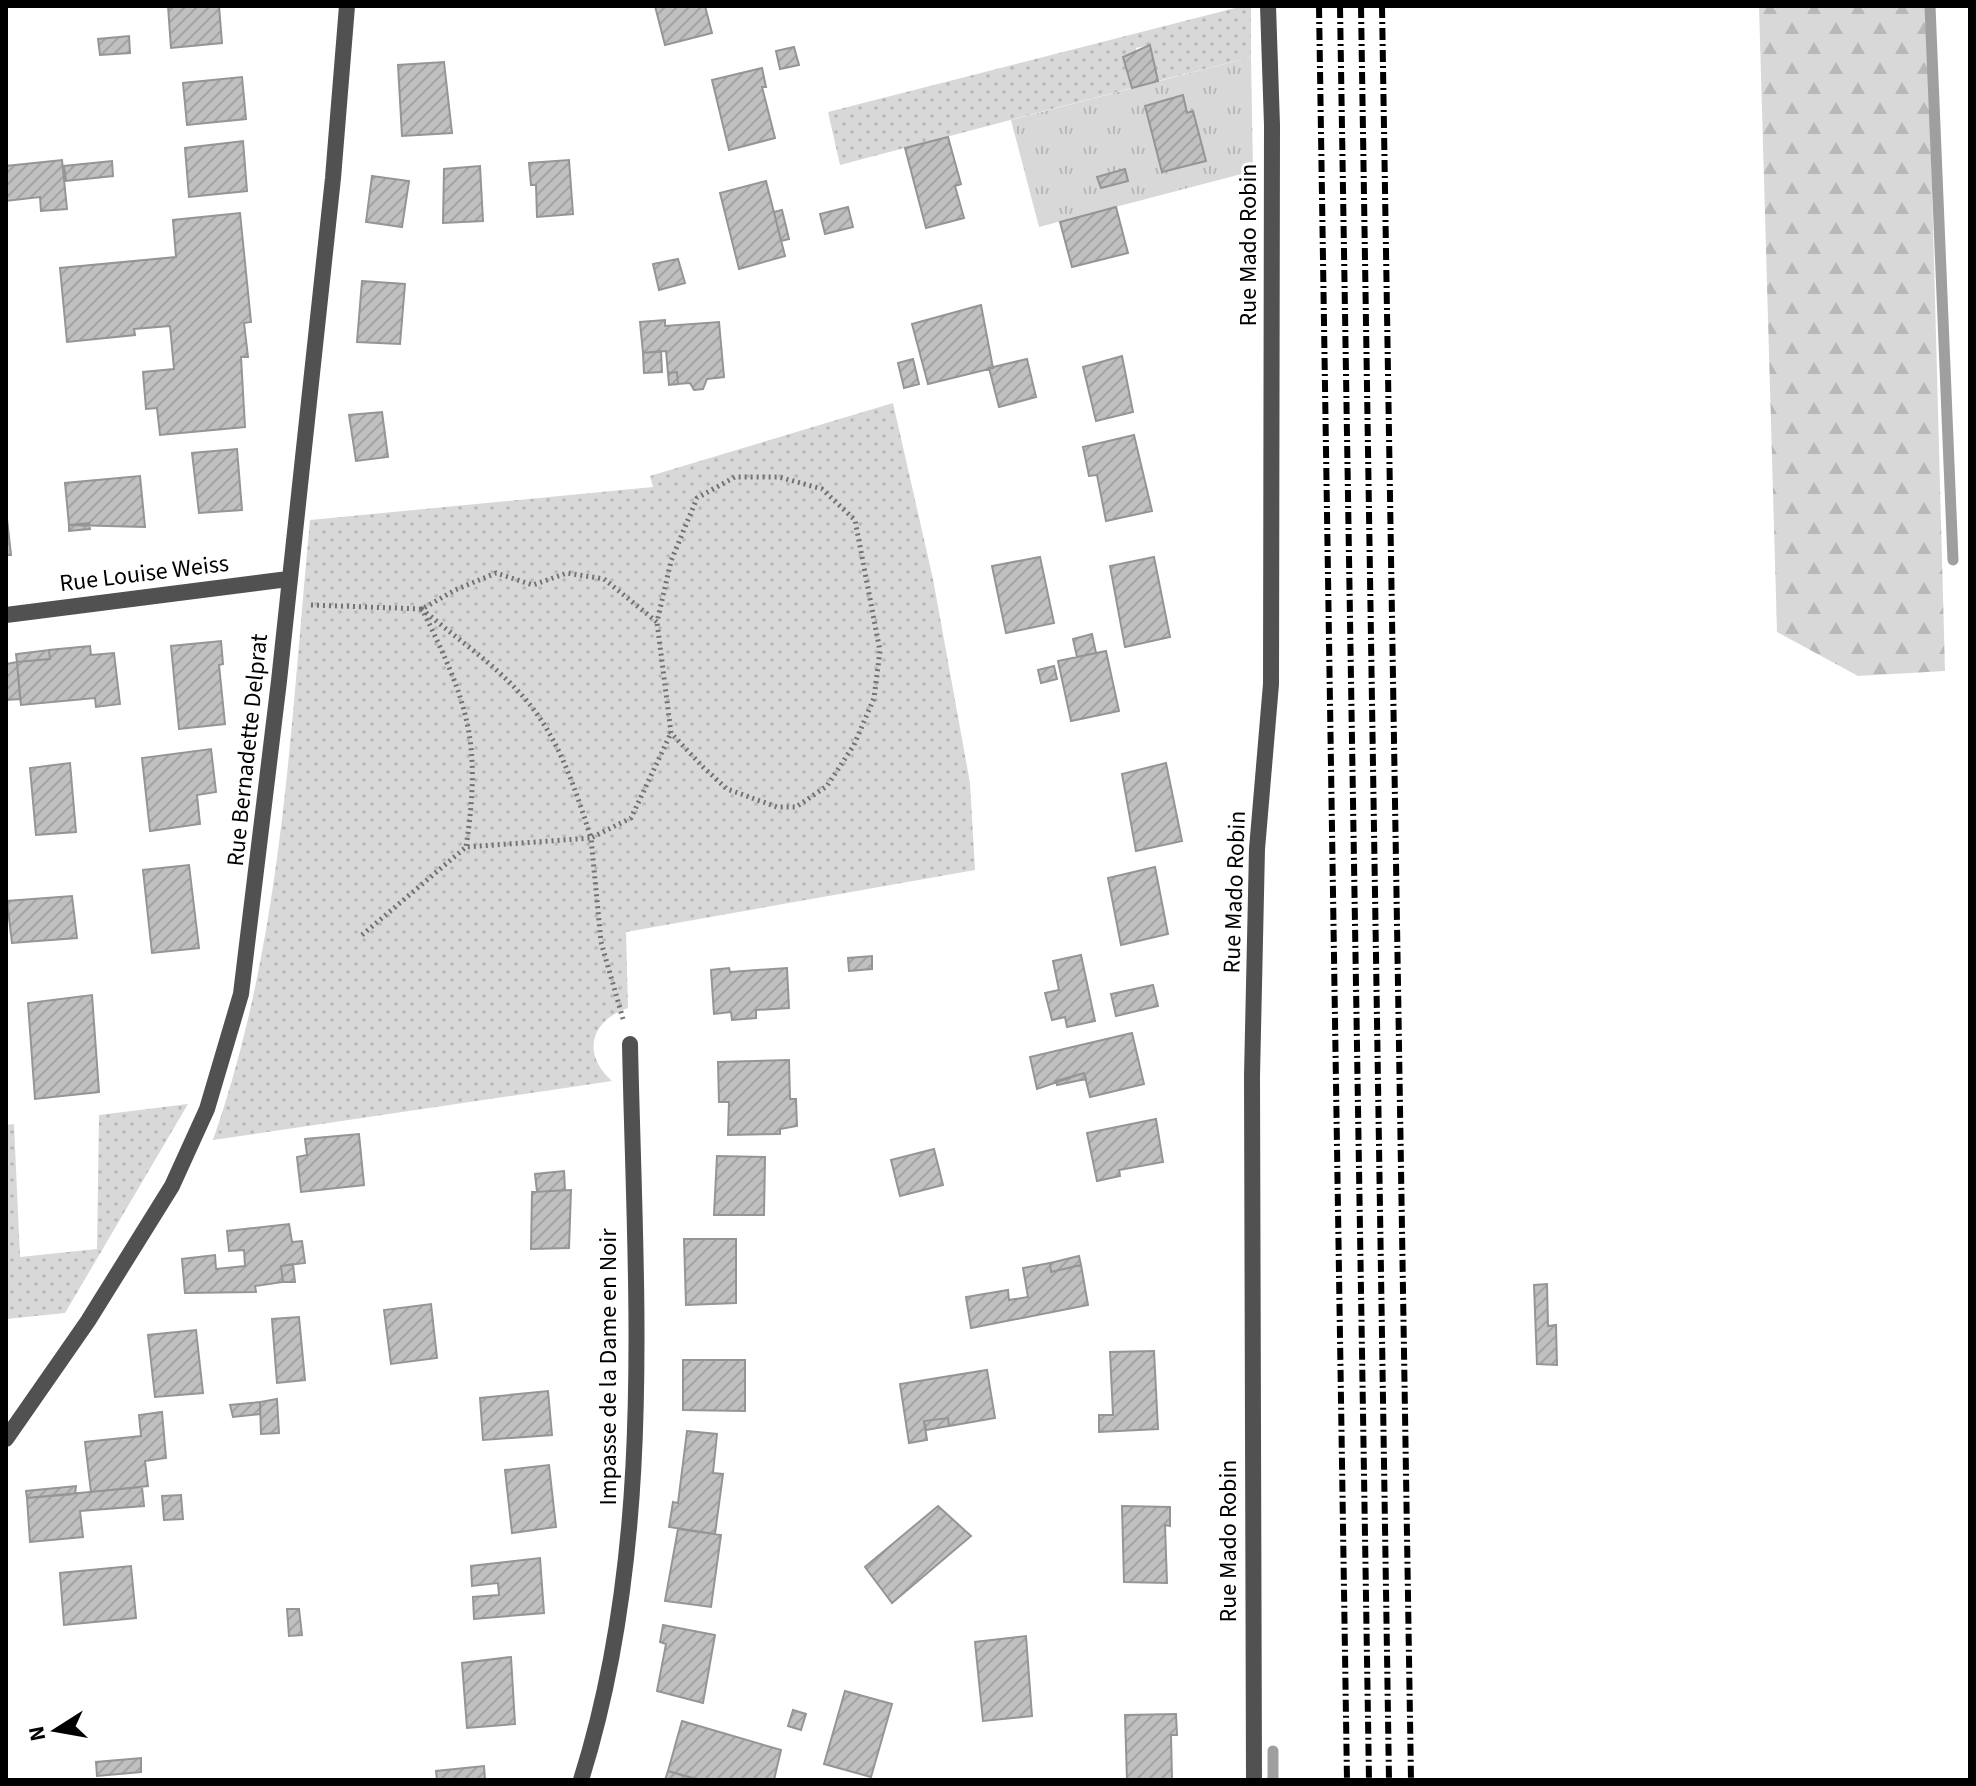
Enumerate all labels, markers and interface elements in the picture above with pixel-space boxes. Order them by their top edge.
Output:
street label: Rue Mado Robin [1231,164,1266,326]
street label: Rue Louise Weiss [57,546,231,601]
street label: Rue Bernadette Delprat [218,632,277,868]
street label: Rue Mado Robin [1214,810,1255,974]
street label: Impasse de la Dame en Noir [591,1228,626,1506]
street label: Rue Mado Robin [1211,1460,1246,1622]
north arrow [16,1690,96,1770]
text: N [20,1723,54,1744]

